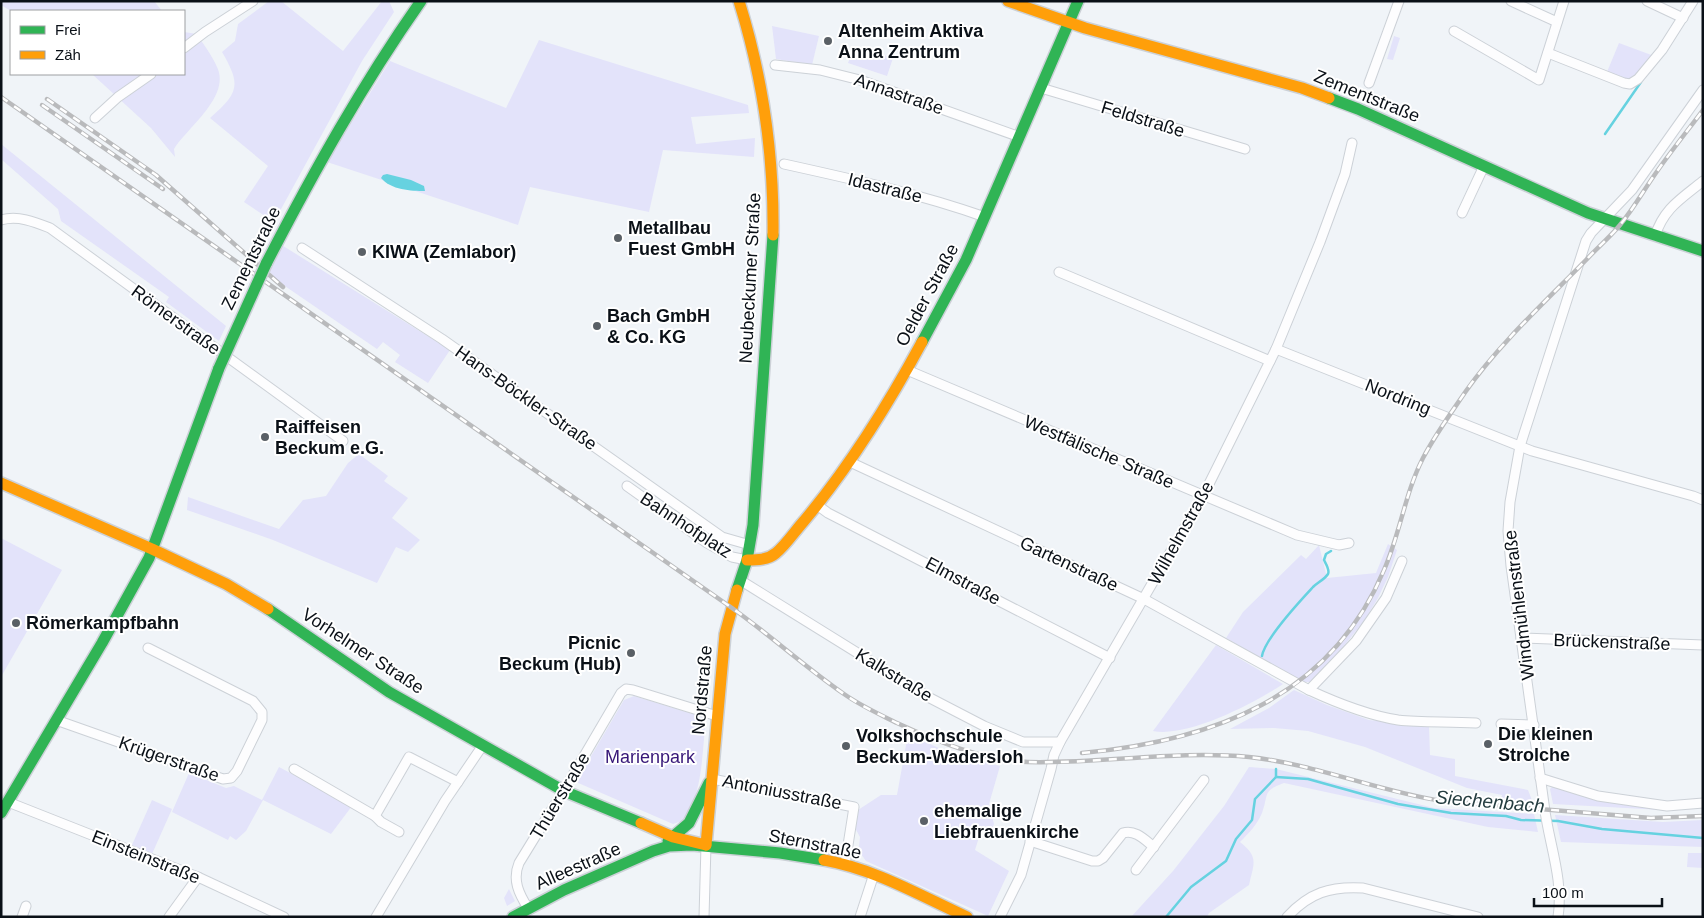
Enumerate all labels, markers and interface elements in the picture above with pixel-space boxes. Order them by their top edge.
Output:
legend [10,10,185,75]
text: Frei [55,21,81,38]
place label: Altenheim Aktiva Anna Zentrum [838,21,984,62]
marker: Altenheim Aktiva Anna Zentrum [822,35,834,47]
text: Zäh [55,46,81,63]
street label: Zementstraße [1311,66,1423,126]
street label: Annastraße [852,69,946,119]
street label: Feldstraße [1099,97,1187,141]
street label: Idastraße [846,169,924,207]
street label: Neubeckumer Straße [736,192,764,364]
street label: Zementstraße [217,203,285,313]
place label: Metallbau Fuest GmbH [628,218,735,259]
marker: Metallbau Fuest GmbH [612,232,624,244]
street label: Oelder Straße [892,240,962,350]
place label: KIWA (Zemlabor) [372,242,516,262]
marker: KIWA (Zemlabor) [356,246,368,258]
street label: Römerstraße [128,281,224,359]
place label: Bach GmbH & Co. KG [607,306,710,347]
marker: Bach GmbH & Co. KG [591,320,603,332]
street label: Hans-Böckler-Straße [451,342,601,454]
street label: Nordring [1362,375,1434,419]
street label: Westfälische Straße [1021,411,1177,493]
place label: Raiffeisen Beckum e.G. [275,417,384,458]
marker: Raiffeisen Beckum e.G. [259,431,271,443]
street label: Wilhelmstraße [1144,478,1218,588]
street label: Bahnhofplatz [636,488,736,562]
street label: Windmühlenstraße [1500,529,1538,681]
street label: Gartenstraße [1017,533,1121,595]
street label: Elmstraße [922,553,1004,609]
street label: Vorhelmer Straße [298,604,428,698]
place label: Römerkampfbahn [26,613,179,633]
marker: Römerkampfbahn [10,617,22,629]
street label: Brückenstraße [1553,630,1671,654]
place label: Picnic Beckum (Hub) [499,633,621,674]
street label: Nordstraße [688,644,716,736]
street label: Kalkstraße [852,644,936,706]
marker: Picnic Beckum (Hub) [625,647,637,659]
place label: Die kleinen Strolche [1498,724,1593,765]
place label: Volkshochschule Beckum-Wadersloh [856,726,1023,767]
street label: Krügerstraße [116,732,222,786]
marker: Die kleinen Strolche [1482,738,1494,750]
marker: Volkshochschule Beckum-Wadersloh [840,740,852,752]
park label: Marienpark [605,747,696,767]
street label: Thüerstraße [526,749,594,843]
street label: Antoniusstraße [721,771,843,813]
water label: Siechenbach [1434,786,1546,817]
place label: ehemalige Liebfrauenkirche [934,801,1079,842]
marker: ehemalige Liebfrauenkirche [918,815,930,827]
street label: Sternstraße [767,825,863,863]
street label: Einsteinstraße [89,826,203,888]
street label: Alleestraße [532,838,624,894]
scale bar [1534,876,1662,908]
text: 100 m [1542,884,1584,901]

